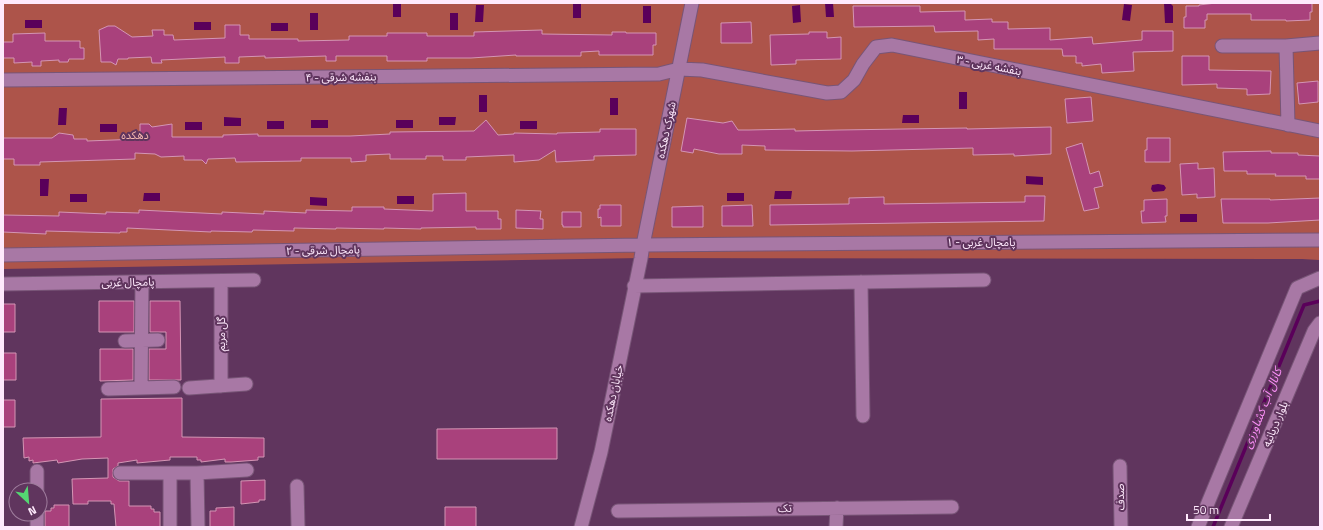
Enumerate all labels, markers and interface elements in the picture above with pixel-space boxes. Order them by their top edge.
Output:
street label: بنفشه غربی - ۳ [955,51,1023,79]
street label: بنفشه شرقی - ۴ [305,68,377,86]
street label: شهرک دهکده [652,100,680,160]
park label: دهکده [121,127,149,143]
street label: پامچال غربی - ۱ [946,234,1016,250]
street label: پامچال شرقی - ۲ [286,241,360,259]
street label: پامچال غربی [101,274,155,291]
street label: گل مریم [213,316,230,351]
street label: خیابان دهکده [599,363,627,423]
water label: کانال آب کشاورزی [1237,363,1288,451]
street label: بلوار دریانیه [1258,399,1292,449]
north arrow [8,482,48,522]
street label: صدف [1112,484,1128,510]
scale bar [1187,496,1270,522]
street label: تک [778,500,792,516]
text: 50 m [1193,500,1219,519]
text: N [25,502,39,520]

